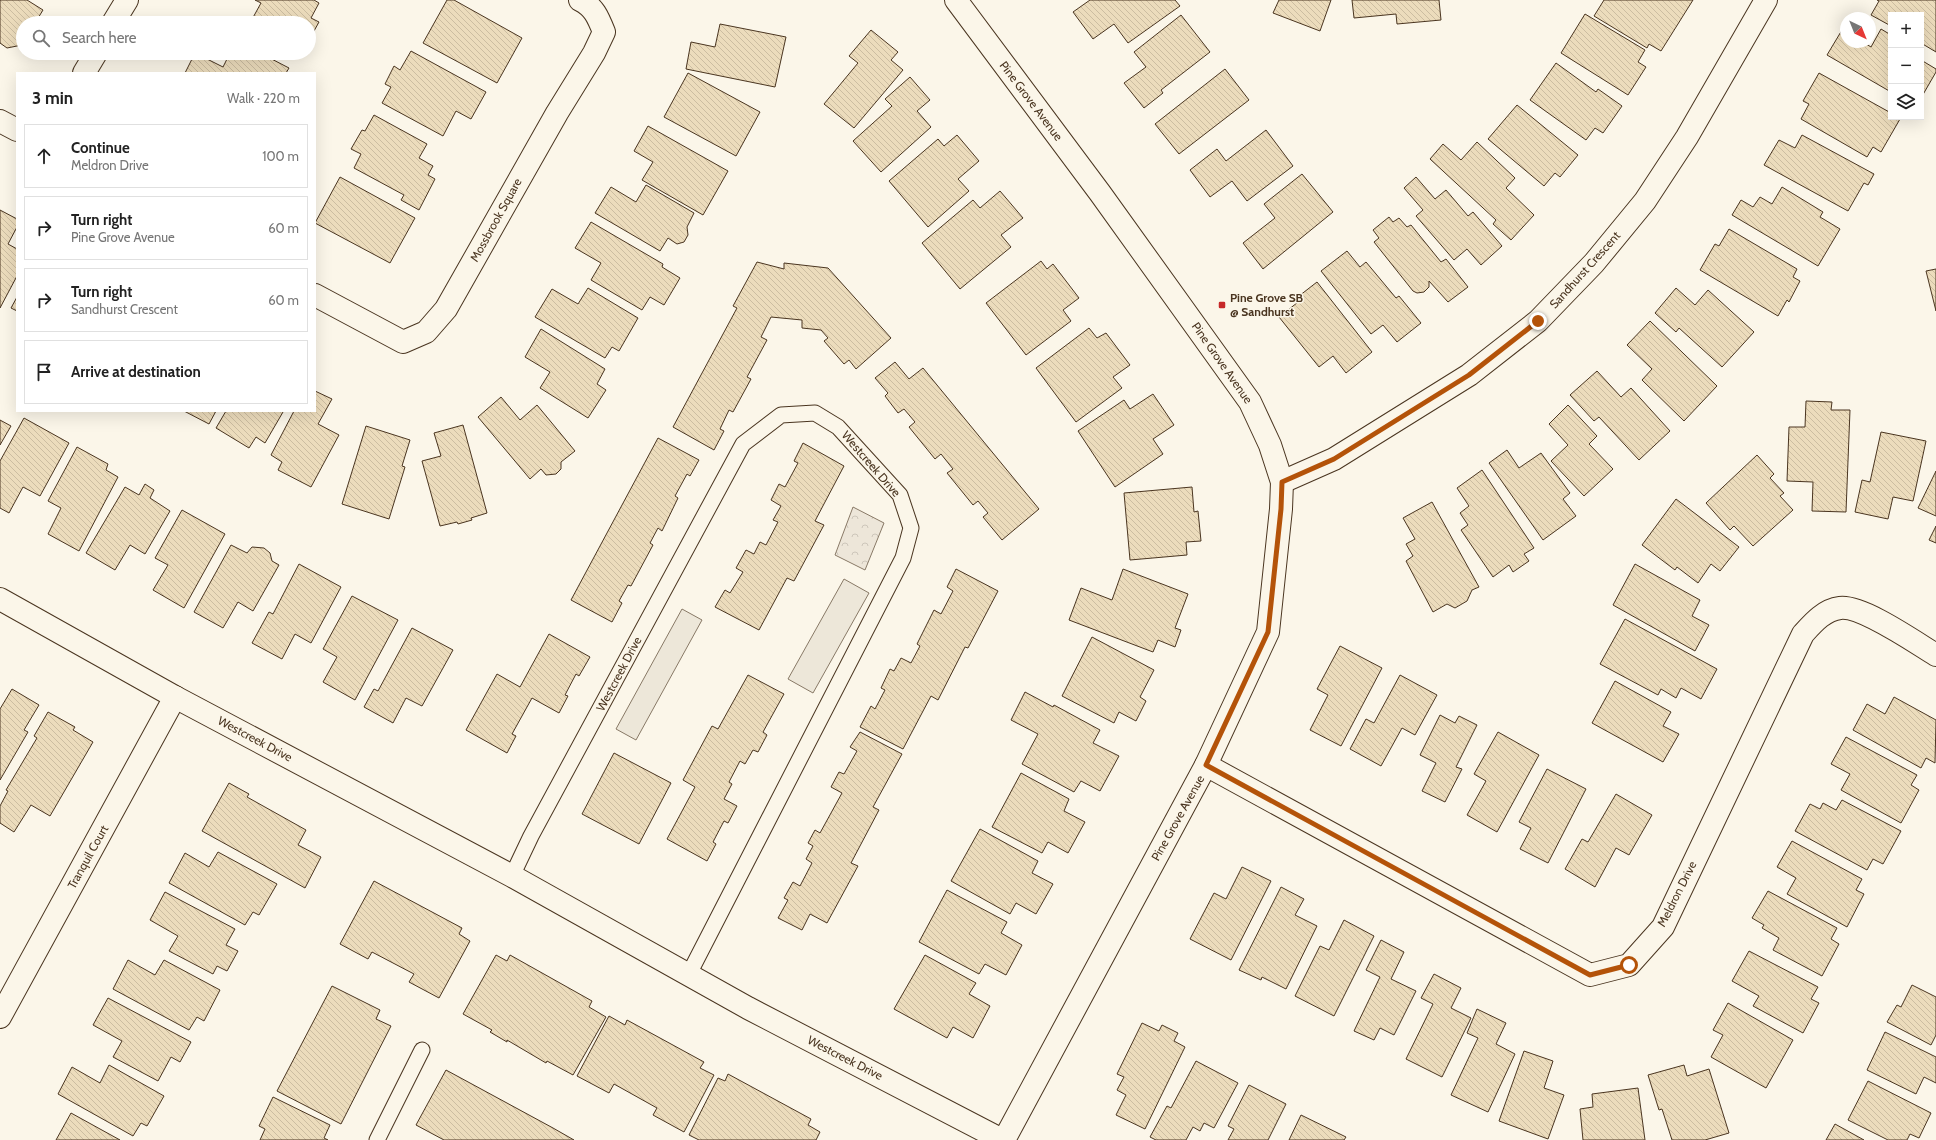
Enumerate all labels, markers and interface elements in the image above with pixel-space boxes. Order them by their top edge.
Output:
north arrow [1840,12,1876,48]
map controls [1888,12,1924,120]
button: + [1888,12,1924,48]
search box [16,16,316,60]
icon: search [30,27,52,49]
text: Search here [62,29,137,47]
button: − [1888,48,1924,84]
street label: Pine Grove Avenue [997,58,1066,143]
button: layers [1888,84,1924,120]
text: 3 min [32,88,73,108]
text: Walk · 220 m [227,90,300,106]
text: Continue [71,139,130,157]
icon: ahead [33,145,55,167]
text: 100 m [262,148,299,164]
text: Meldron Drive [71,157,149,173]
street label: Mossbrook Square [466,175,525,264]
text: Turn right [71,211,132,229]
icon: right [33,217,55,239]
text: 60 m [268,220,299,236]
street label: Sandhurst Crescent [1546,228,1623,311]
text: Pine Grove Avenue [71,229,175,245]
text: Turn right [71,283,132,301]
icon: right [33,289,55,311]
place label: Pine Grove SB @ Sandhurst [1230,290,1304,319]
text: 60 m [268,292,299,308]
marker: Pine Grove SB @ Sandhurst [1217,300,1227,310]
text: Sandhurst Crescent [71,301,178,317]
route end [1529,312,1547,330]
street label: Pine Grove Avenue [1189,319,1256,406]
icon: arrive [33,361,55,383]
text: Arrive at destination [71,363,201,381]
street label: Westcreek Drive [839,428,904,500]
street label: Westcreek Drive [593,634,645,714]
street label: Westcreek Drive [215,713,295,765]
street label: Pine Grove Avenue [1148,772,1207,863]
street label: Tranquil Court [64,822,111,891]
street label: Meldron Drive [1654,858,1700,929]
route start [1620,956,1638,974]
street label: Westcreek Drive [805,1032,885,1083]

